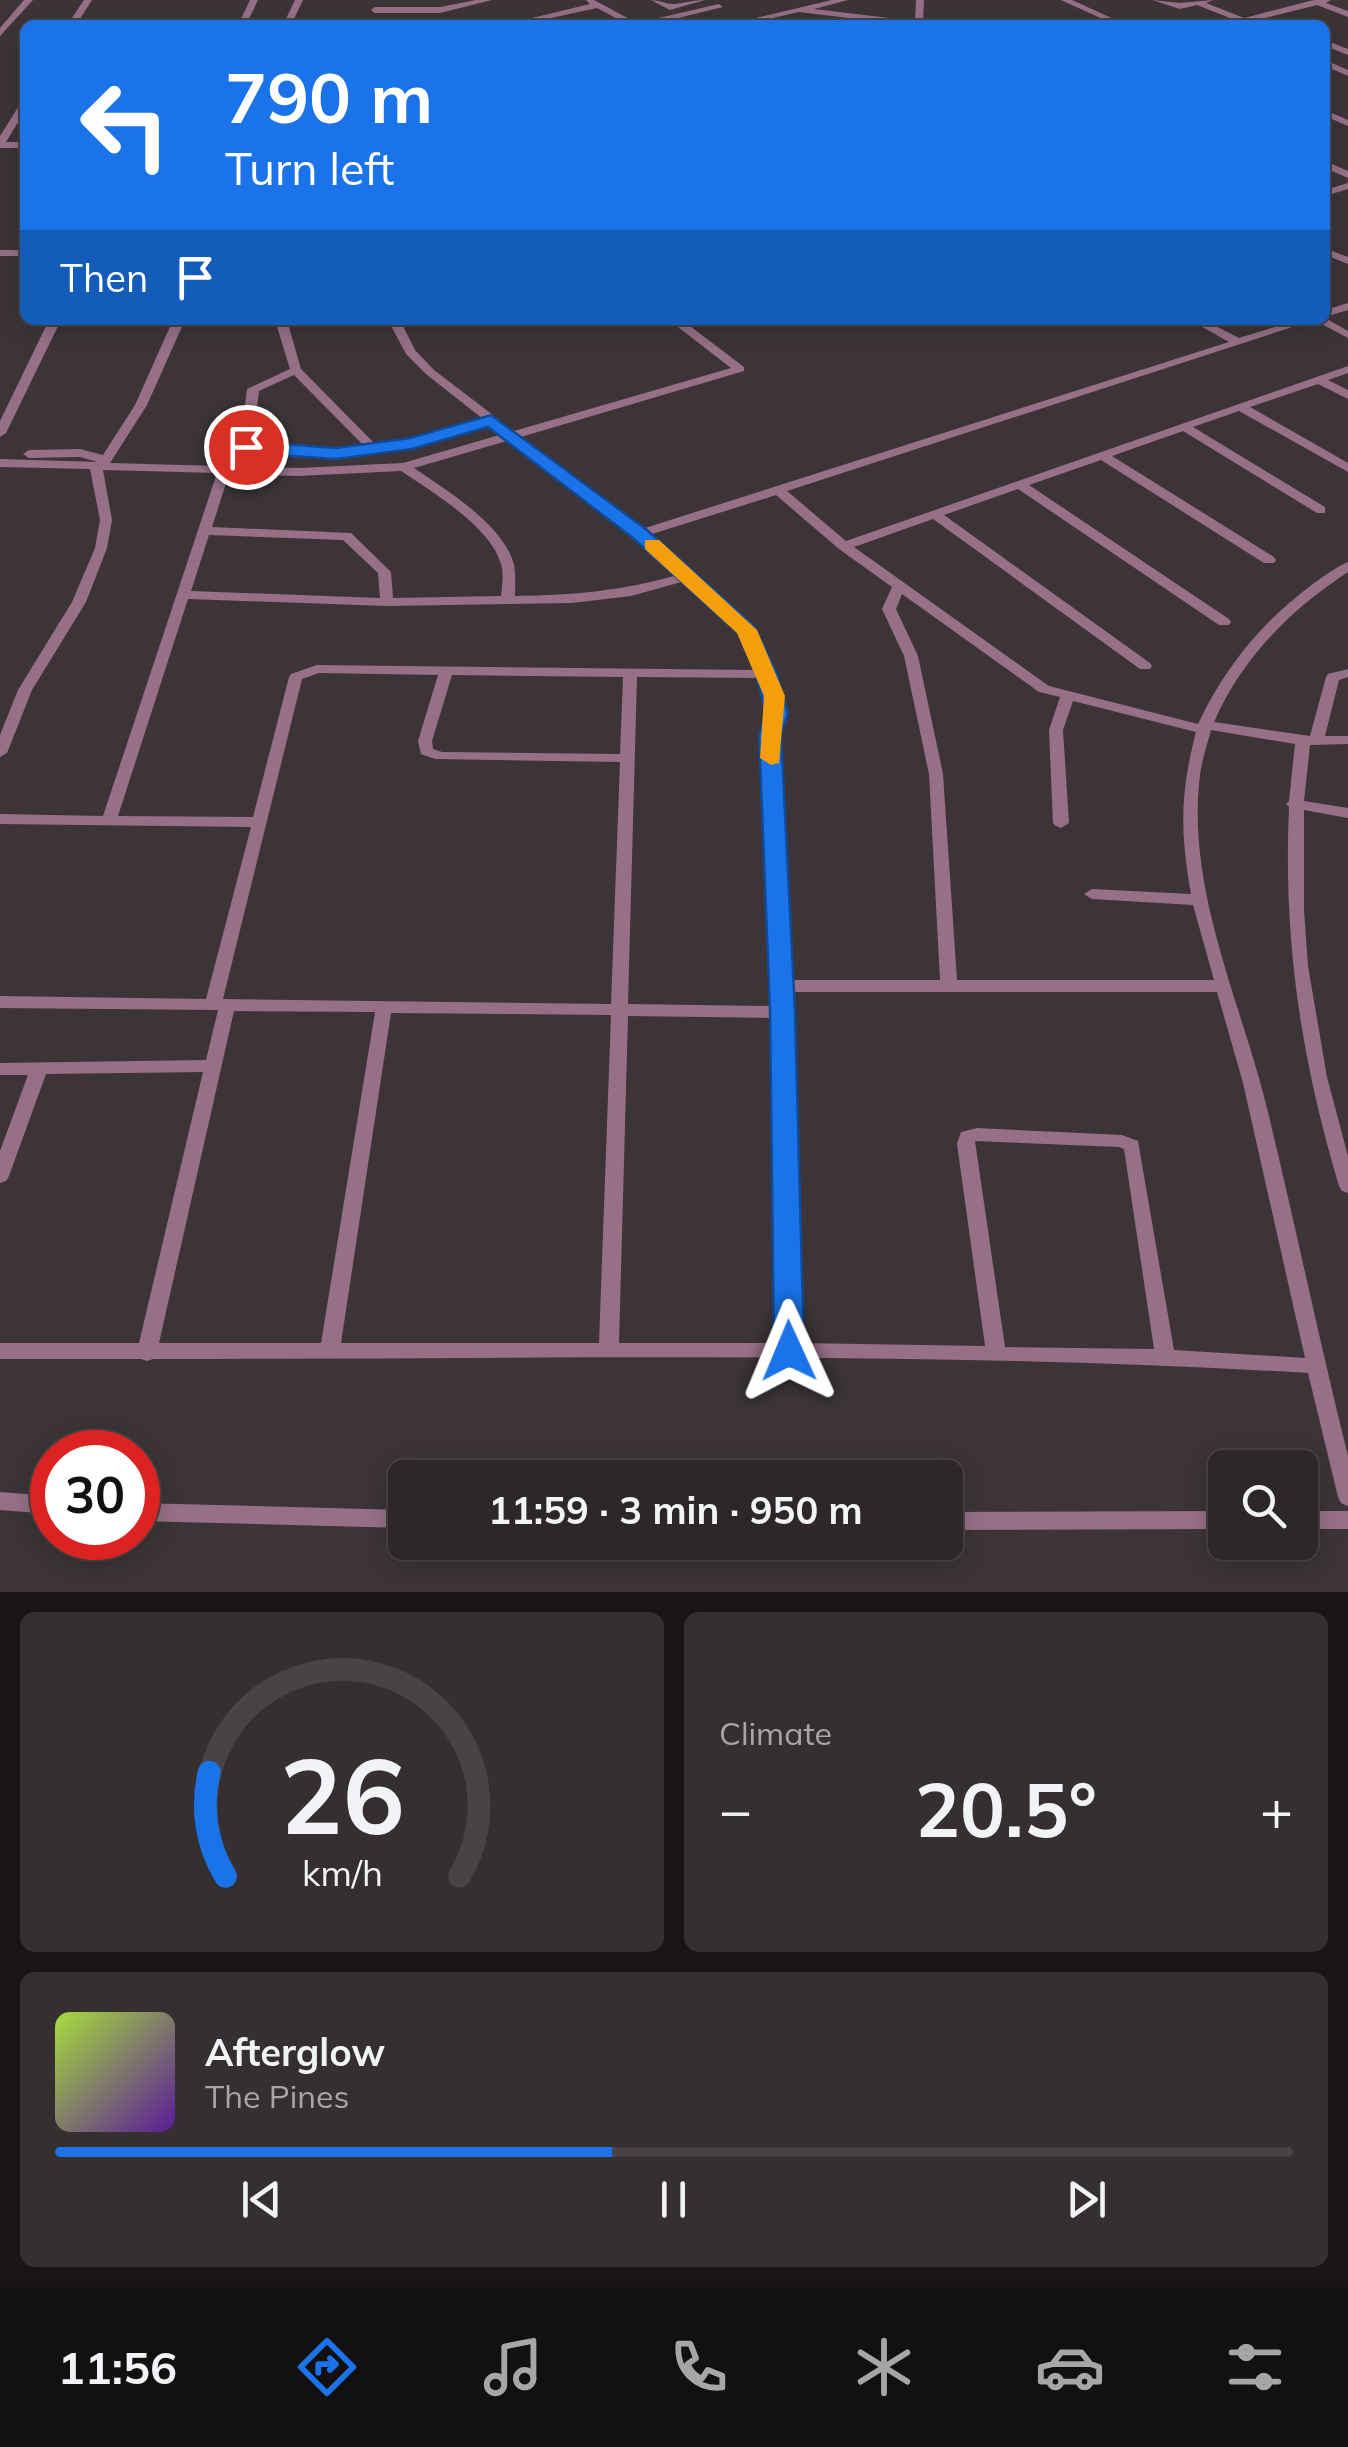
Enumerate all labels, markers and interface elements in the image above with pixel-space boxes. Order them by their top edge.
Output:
text: 790 m [225,53,433,141]
icon: left [60,60,190,190]
text: Turn left [225,140,394,196]
icon: arrive [168,250,223,305]
text: Then [60,254,148,302]
pin [204,405,289,490]
icon: arrive [219,420,274,475]
position arrow [737,1299,841,1403]
speed limit sign: 30 [30,1430,160,1560]
map controls [1208,1450,1318,1560]
button: search [1208,1450,1318,1560]
text: 11:59 · 3 min · 950 m [488,1486,863,1534]
text: Climate [719,1713,832,1753]
text: 26 [280,1729,404,1860]
text: 20.5° [915,1762,1097,1856]
text: − [719,1775,752,1844]
text: + [1260,1775,1293,1844]
text: km/h [302,1850,382,1895]
text: Afterglow [205,2028,385,2076]
text: The Pines [205,2076,349,2116]
icon: previous [234,2172,289,2227]
icon: pause [646,2172,701,2227]
icon: next [1059,2172,1114,2227]
icon: directions [292,2332,362,2402]
icon: music [478,2332,548,2402]
icon: phone [664,2332,734,2402]
icon: climate [849,2332,919,2402]
icon: car [1035,2332,1105,2402]
icon: filters [1220,2332,1290,2402]
text: 11:56 [58,2339,177,2395]

